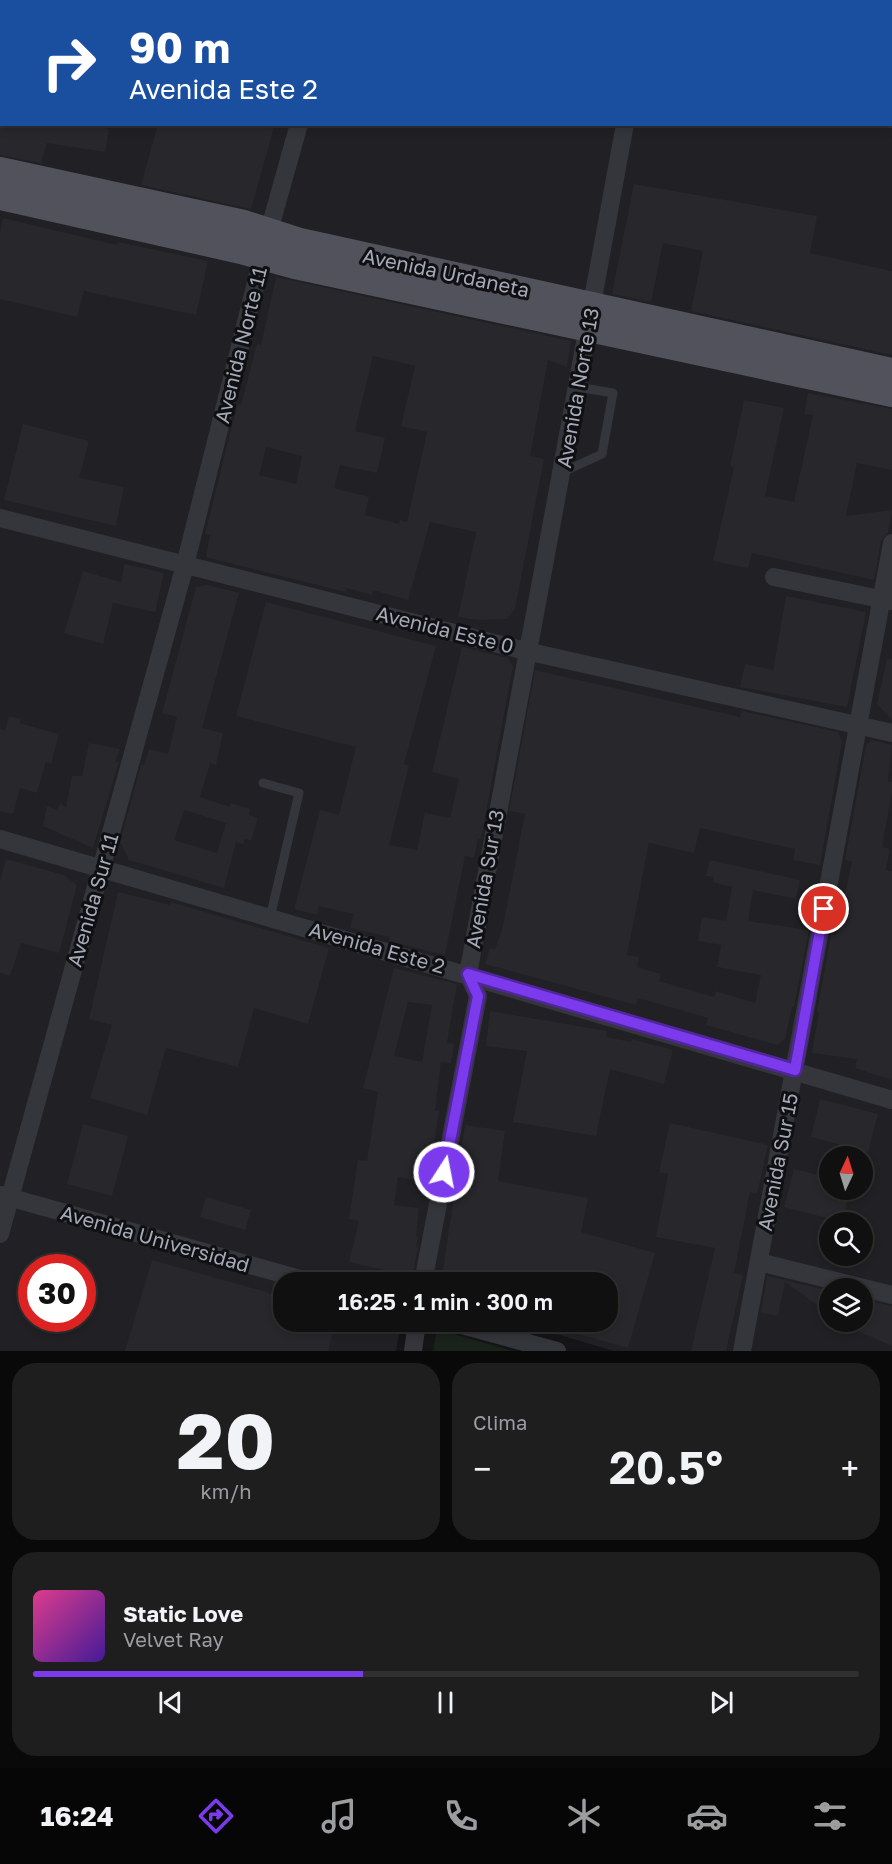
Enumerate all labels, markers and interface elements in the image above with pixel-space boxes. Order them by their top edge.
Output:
text: 90 m [129,22,230,72]
icon: right [30,24,108,102]
text: Avenida Este 2 [129,73,318,105]
street label: Avenida Urdaneta [361,243,532,301]
street label: Avenida Norte 11 [209,264,271,425]
street label: Avenida Norte 13 [551,306,603,470]
street label: Avenida Este 0 [374,600,516,658]
street label: Avenida Sur 13 [460,808,508,950]
street label: Avenida Sur 11 [61,830,123,969]
pin [798,883,849,934]
icon: arrive [807,892,840,925]
street label: Avenida Este 2 [307,916,448,978]
street label: Avenida Sur 15 [752,1091,802,1233]
position arrow [412,1140,476,1204]
north arrow [819,1146,873,1200]
map controls [819,1146,873,1332]
street label: Avenida Universidad [58,1200,252,1276]
button: search [819,1212,873,1266]
speed limit sign: 30 [18,1254,96,1332]
button: layers [819,1278,873,1332]
text: 16:25 · 1 min · 300 m [338,1288,553,1315]
text: 20 [177,1393,275,1486]
text: Clima [473,1410,527,1434]
text: 20.5° [609,1440,723,1494]
text: − [473,1449,491,1488]
text: + [841,1449,859,1488]
text: km/h [201,1479,251,1503]
text: Static Love [123,1600,243,1627]
text: Velvet Ray [123,1627,224,1651]
icon: previous [154,1686,187,1719]
icon: pause [429,1686,462,1719]
icon: next [705,1686,738,1719]
icon: directions [195,1795,237,1837]
icon: music [318,1795,360,1837]
icon: phone [440,1795,482,1837]
icon: climate [563,1795,605,1837]
icon: car [686,1795,728,1837]
icon: filters [809,1795,851,1837]
text: 16:24 [40,1800,114,1832]

